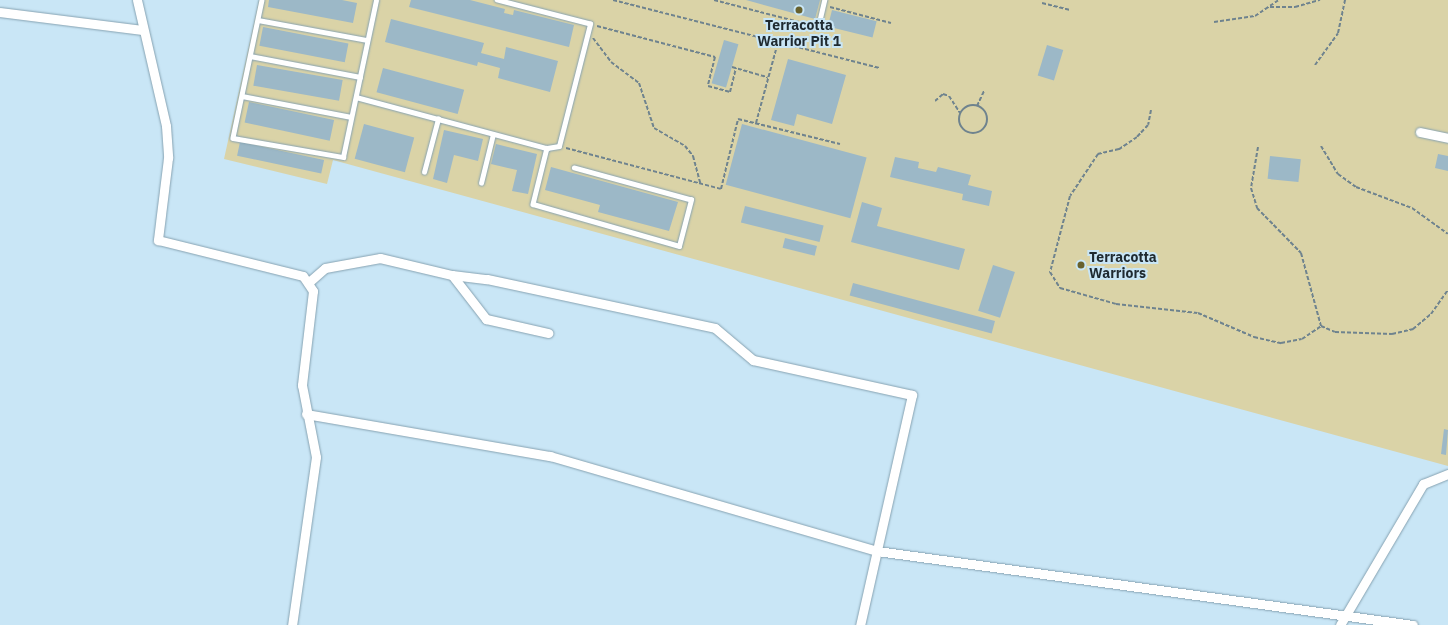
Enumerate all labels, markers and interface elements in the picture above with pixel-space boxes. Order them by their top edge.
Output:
marker: Terracotta Warrior Pit 1 [794,5,804,15]
place label: Terracotta Warrior Pit 1 [757,17,841,50]
place label: Terracotta Warriors [1089,249,1157,282]
marker: Terracotta Warriors [1076,260,1086,270]

